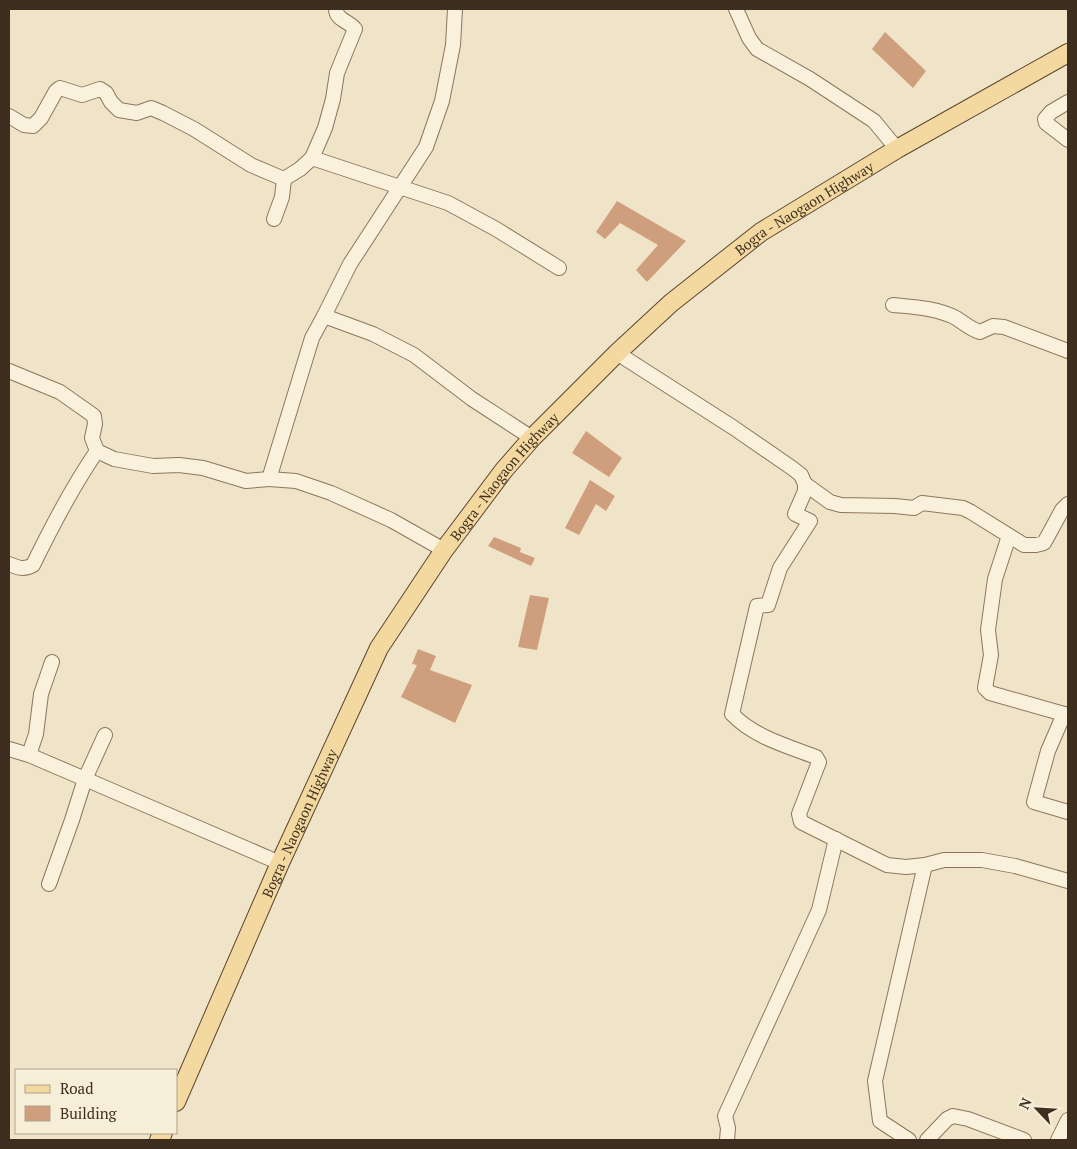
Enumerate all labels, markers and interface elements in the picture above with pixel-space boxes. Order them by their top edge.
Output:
street label: Bogra - Naogaon Highway [730,156,877,259]
street label: Bogra - Naogaon Highway [445,407,563,544]
street label: Bogra - Naogaon Highway [257,745,341,900]
legend [15,1069,178,1134]
text: Road [60,1078,93,1098]
north arrow [1012,1084,1062,1134]
text: N [1014,1094,1036,1112]
text: Building [60,1103,118,1123]

